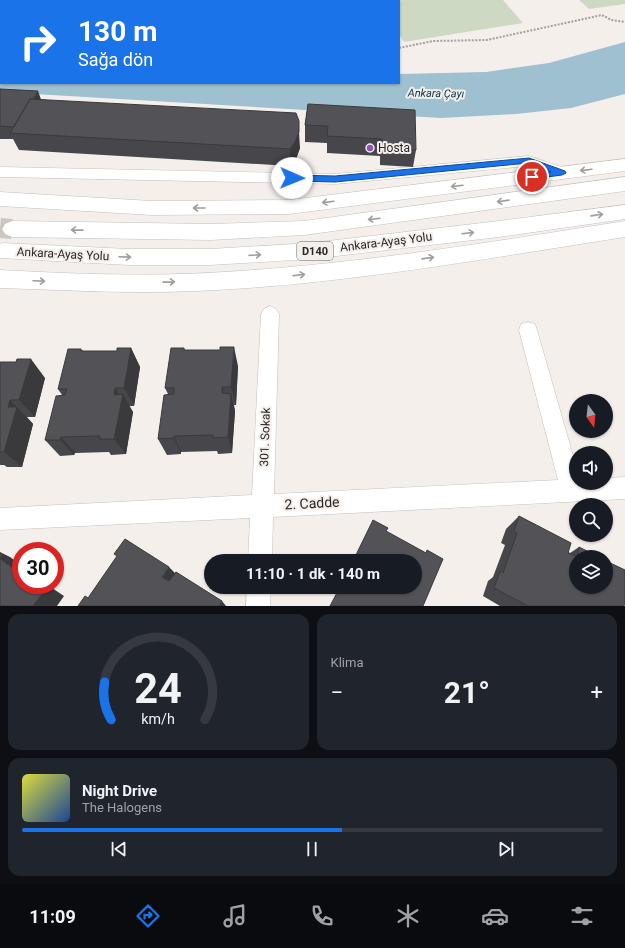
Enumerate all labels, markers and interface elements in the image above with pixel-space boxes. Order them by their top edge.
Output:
text: 130 m [78,15,157,48]
icon: right [12,16,64,68]
text: Sağa dön [78,49,153,70]
water label: Ankara Çayı [407,86,465,100]
place label: Hosta [378,141,410,155]
marker: Hosta [365,143,375,153]
position arrow [271,157,313,199]
pin [515,160,549,194]
icon: arrive [521,166,543,188]
one-way arrow [580,166,593,174]
one-way arrow [451,182,464,190]
one-way arrow [497,197,510,205]
one-way arrow [322,198,335,206]
one-way arrow [193,204,206,212]
one-way arrow [590,212,603,219]
one-way arrow [368,215,381,223]
one-way arrow [71,227,84,234]
street label: Ankara-Ayaş Yolu [339,229,433,255]
one-way arrow [461,229,474,236]
road number: D140 [297,242,333,260]
street label: Ankara-Ayaş Yolu [16,245,110,263]
one-way arrow [248,251,261,258]
one-way arrow [118,253,131,261]
one-way arrow [421,254,434,262]
one-way arrow [292,272,305,279]
one-way arrow [32,277,45,284]
one-way arrow [162,278,175,286]
north arrow [569,394,613,438]
map controls [569,394,613,594]
street label: 301. Sokak [257,406,273,467]
button: sound [569,446,613,490]
street label: 2. Cadde [284,494,340,512]
button: search [569,498,613,542]
speed limit sign: 30 [12,542,64,594]
button: layers [569,550,613,594]
text: 11:10 · 1 dk · 140 m [246,565,380,583]
text: Klima [331,655,363,670]
text: 24 [134,664,182,713]
text: 21° [444,675,490,710]
text: − [331,680,343,705]
text: + [591,680,603,705]
text: km/h [141,711,175,727]
text: Night Drive [82,782,157,800]
text: The Halogens [82,800,162,815]
icon: previous [108,838,130,860]
icon: pause [301,838,323,860]
icon: next [495,838,517,860]
icon: directions [134,902,162,930]
icon: music [221,902,249,930]
icon: phone [308,902,336,930]
icon: climate [394,902,422,930]
icon: car [481,902,509,930]
icon: filters [568,902,596,930]
text: 11:09 [29,906,76,927]

